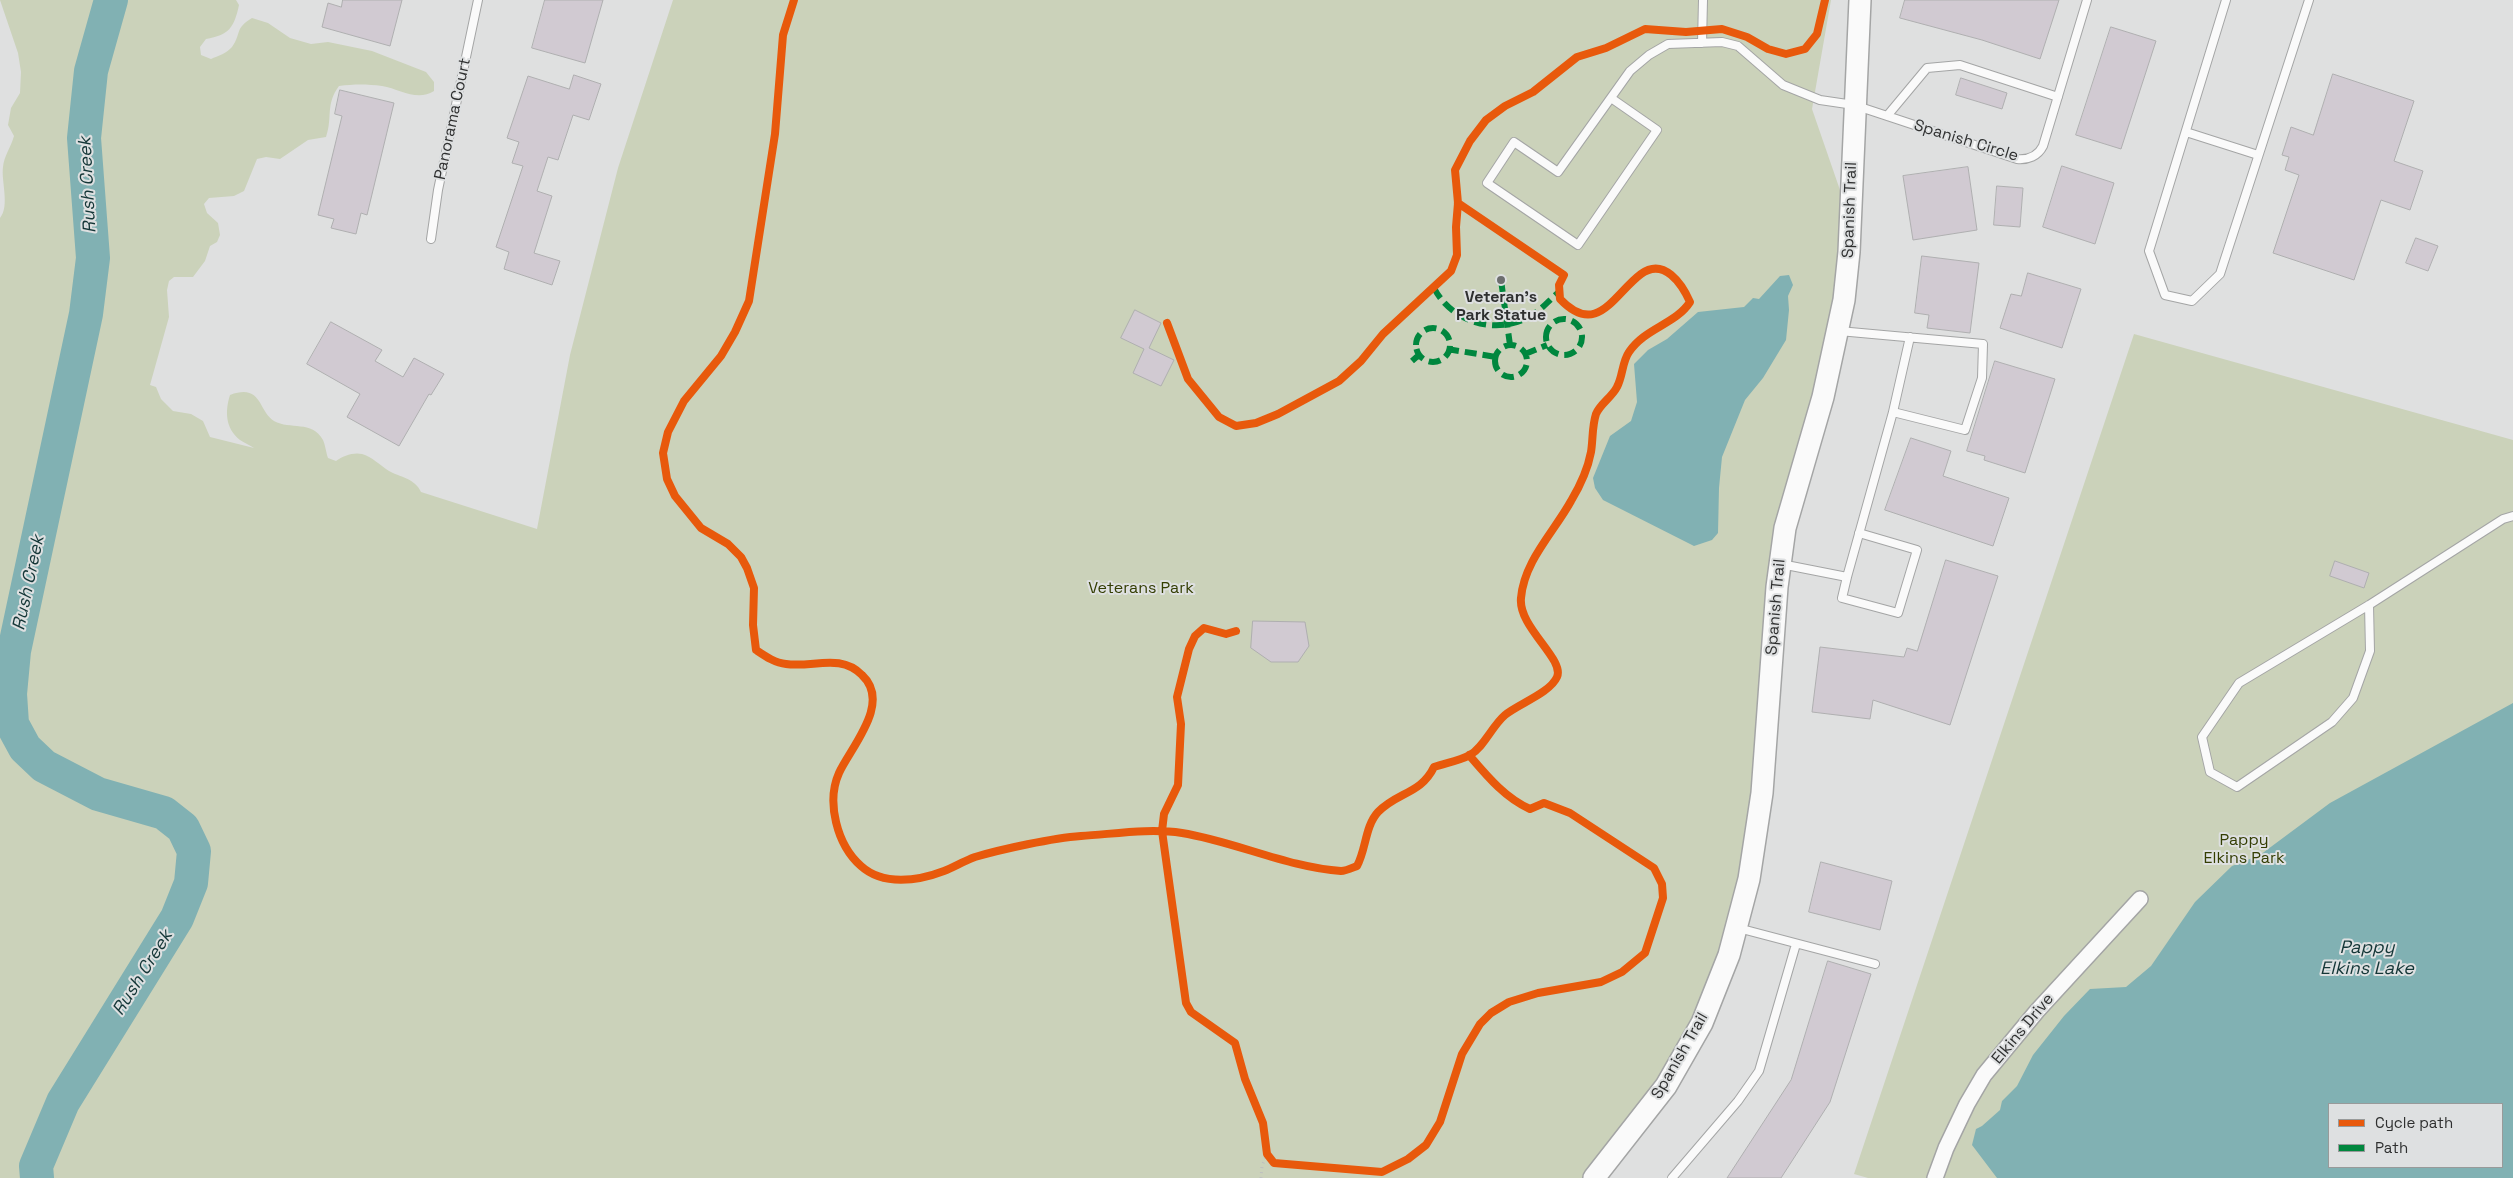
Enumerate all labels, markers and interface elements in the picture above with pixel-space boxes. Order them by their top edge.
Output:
street label: Panorama Court [431,57,475,181]
street label: Spanish Circle [1911,116,2021,166]
water label: Rush Creek [75,136,101,234]
street label: Spanish Trail [1839,162,1861,258]
marker: Veteran's Park Statue [1495,274,1507,286]
place label: Veteran's Park Statue [1456,288,1546,326]
water label: Rush Creek [8,534,50,632]
street label: Spanish Trail [1762,558,1790,656]
park label: Veterans Park [1088,579,1194,599]
park label: Pappy Elkins Park [2203,831,2285,869]
water label: Rush Creek [108,926,178,1020]
water label: Pappy Elkins Lake [2320,937,2414,980]
street label: Elkins Drive [1988,990,2058,1068]
street label: Spanish Trail [1648,1009,1712,1103]
legend [2328,1103,2503,1168]
text: Cycle path [2375,1113,2453,1132]
text: Path [2375,1138,2408,1157]

